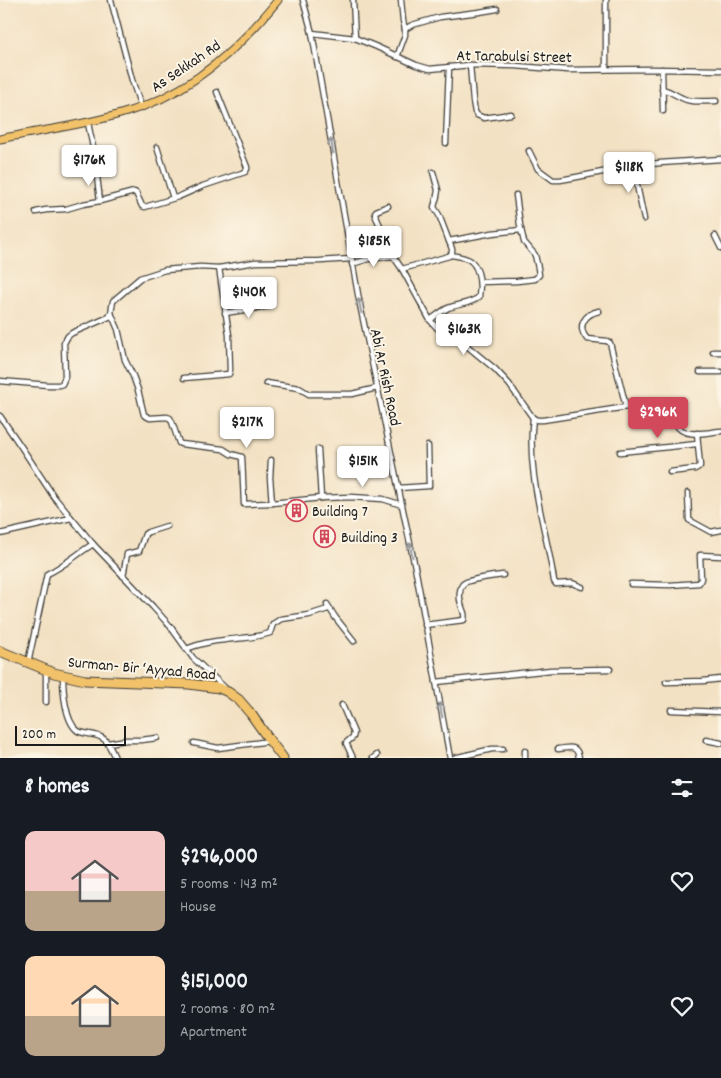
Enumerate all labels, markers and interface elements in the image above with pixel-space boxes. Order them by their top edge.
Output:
street label: As Sekkah Rd [147,35,226,99]
street label: At Tarabulsi Street [456,45,572,70]
one-way arrow [326,138,336,154]
pin: $176K [54,144,124,187]
text: $176K [73,149,105,172]
pin: $118K [594,152,664,194]
text: $118K [615,156,643,179]
pin: $185K [339,226,409,268]
text: $185K [358,230,390,253]
pin: $140K [214,276,284,319]
text: $140K [232,281,266,304]
one-way arrow [355,298,364,314]
pin: $163K [429,314,499,356]
text: $163K [447,318,481,341]
street label: Abi Ar Rish Road [363,327,406,428]
pin: $296K [623,396,693,439]
text: $296K [639,401,677,424]
pin: $217K [212,406,282,449]
text: $217K [231,411,263,434]
pin: $151K [328,446,398,488]
text: $151K [348,450,378,473]
building icon: Building 7 [284,498,308,522]
place label: Building 7 [312,501,368,524]
building icon: Building 3 [313,524,337,548]
place label: Building 3 [341,527,398,550]
one-way arrow [406,543,416,559]
street label: Surman- Bir ‘Ayyad Road [67,652,217,687]
one-way arrow [435,702,445,718]
scale bar [15,723,126,746]
text: 200 m [22,725,56,745]
text: 8 homes [25,773,90,803]
icon: filters [668,774,696,802]
text: $296,000 [180,843,258,873]
icon: home [65,851,125,911]
icon: heart [668,867,696,895]
text: 5 rooms · 143 m² [180,873,278,896]
text: House [180,896,216,919]
text: $151,000 [180,968,248,998]
icon: home [65,976,125,1036]
icon: heart [668,992,696,1020]
text: 2 rooms · 80 m² [180,998,275,1021]
text: Apartment [180,1021,247,1044]

